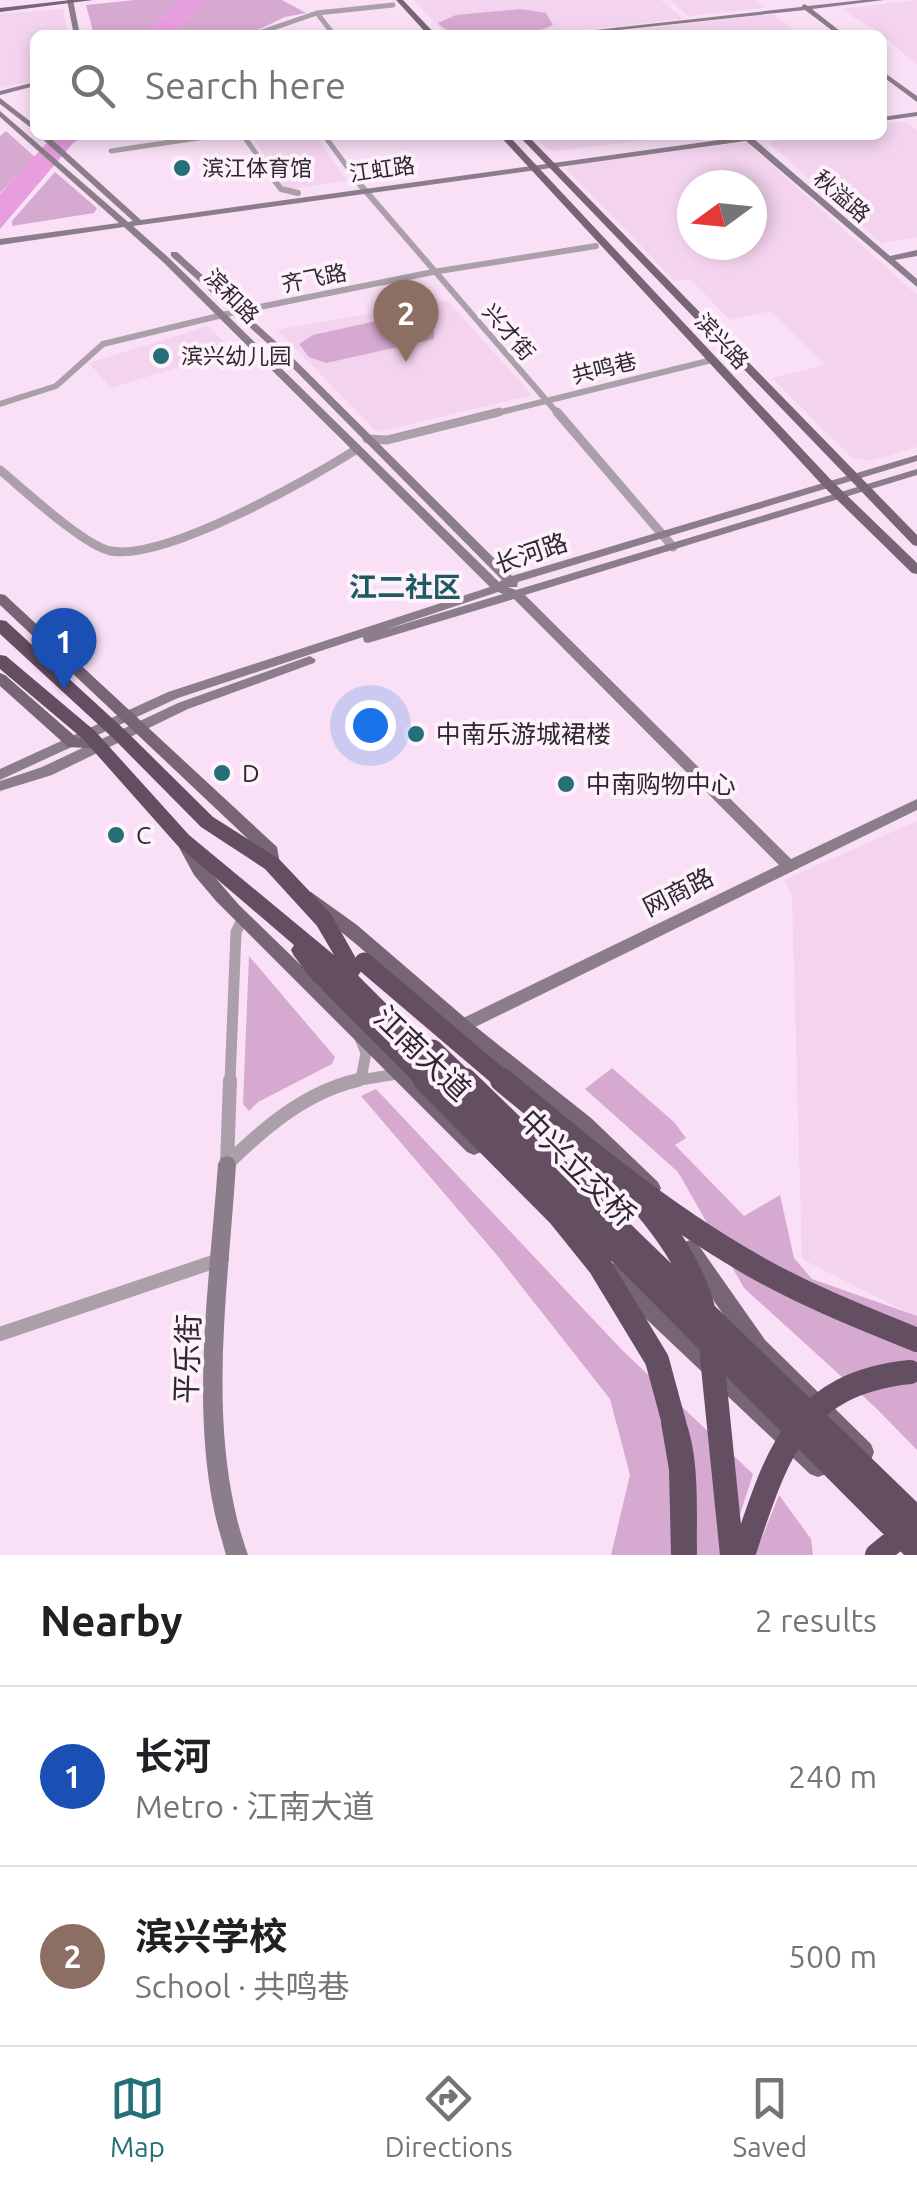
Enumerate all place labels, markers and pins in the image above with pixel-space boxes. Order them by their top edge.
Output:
place label: 滨江体育馆 [202,155,312,180]
marker: 滨江体育馆 [171,157,193,179]
pin: 2 [374,280,438,362]
place label: 滨兴幼儿园 [181,343,291,368]
marker: 滨兴幼儿园 [150,345,172,367]
pin: 1 [32,608,96,690]
place label: 中南乐游城裙楼 [436,720,611,748]
marker: 中南乐游城裙楼 [405,723,427,745]
place label: D [242,759,260,787]
marker: D [211,762,233,784]
place label: 中南购物中心 [586,770,736,798]
marker: 中南购物中心 [555,773,577,795]
place label: C [136,821,151,849]
marker: C [105,824,127,846]

